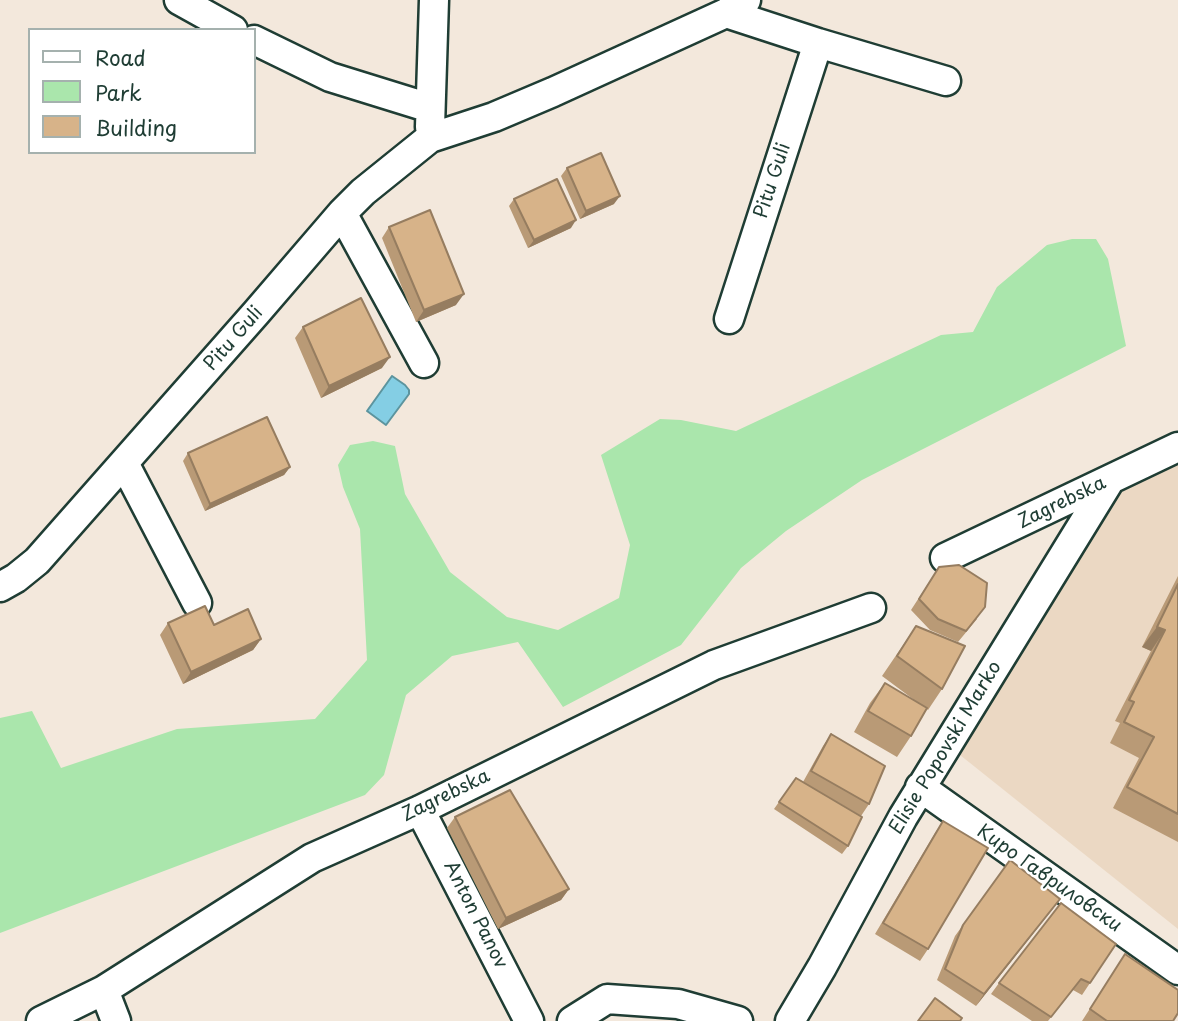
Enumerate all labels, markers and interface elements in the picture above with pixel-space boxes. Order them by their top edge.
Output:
legend [28,28,256,154]
text: Road [95,41,146,73]
text: Park [95,76,142,108]
text: Building [95,111,177,143]
street label: Pitu Guli [750,140,796,222]
street label: Pitu Guli [200,302,268,376]
street label: Zagrebska [1014,472,1110,534]
street label: Elisie Popovski Marko [885,657,1007,839]
street label: Zagrebska [398,765,494,827]
street label: Киро Гавриловски [972,820,1126,938]
street label: Anton Panov [438,858,512,972]

